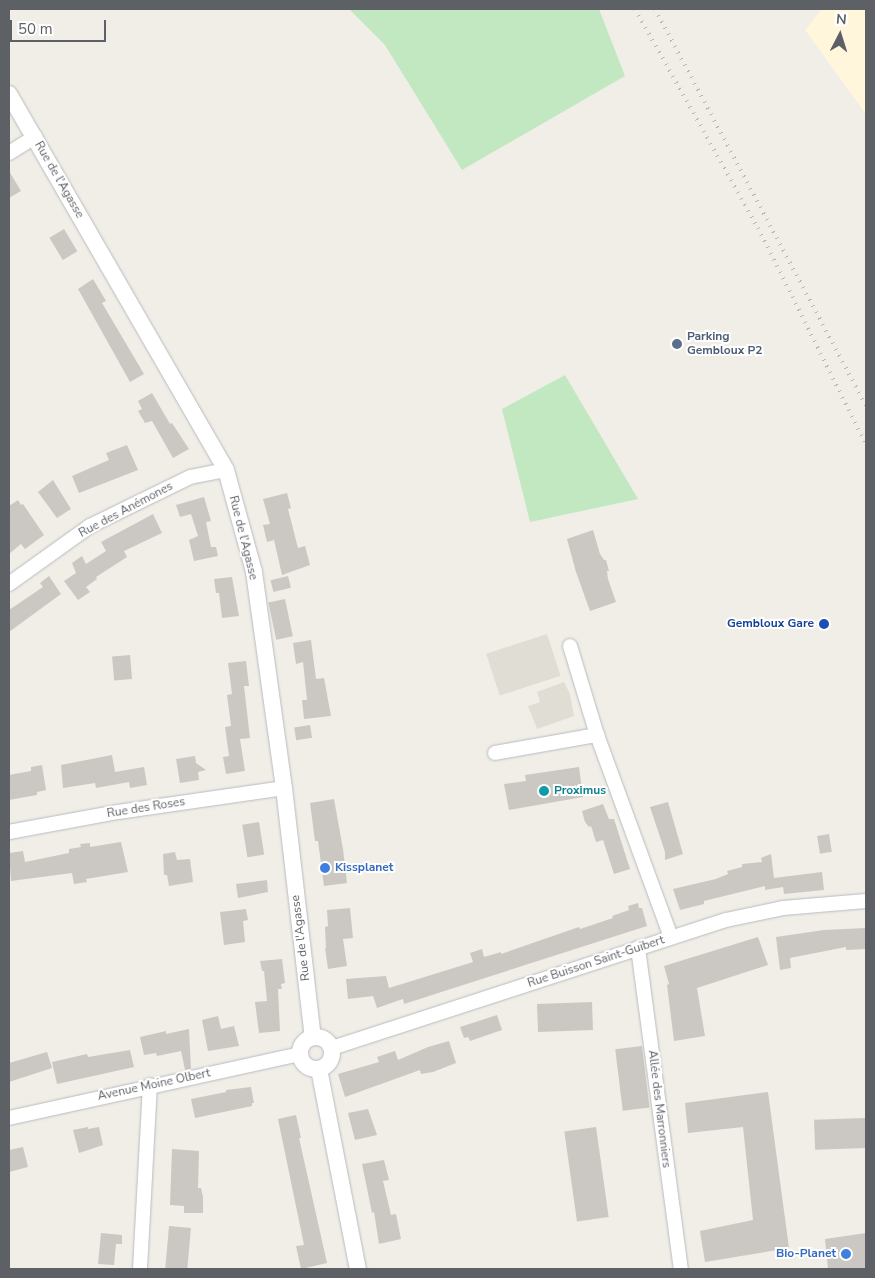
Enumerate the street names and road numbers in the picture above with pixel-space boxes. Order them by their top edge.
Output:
street label: Rue de l'Agasse [31,139,87,221]
street label: Rue des Anémones [77,479,175,541]
street label: Rue de l'Agasse [226,494,260,582]
street label: Rue des Roses [106,795,186,821]
street label: Rue de l'Agasse [289,894,313,982]
street label: Rue Buisson Saint-Guibert [526,933,666,991]
street label: Allée des Marronniers [645,1049,673,1169]
street label: Avenue Moine Olbert [96,1066,212,1104]

